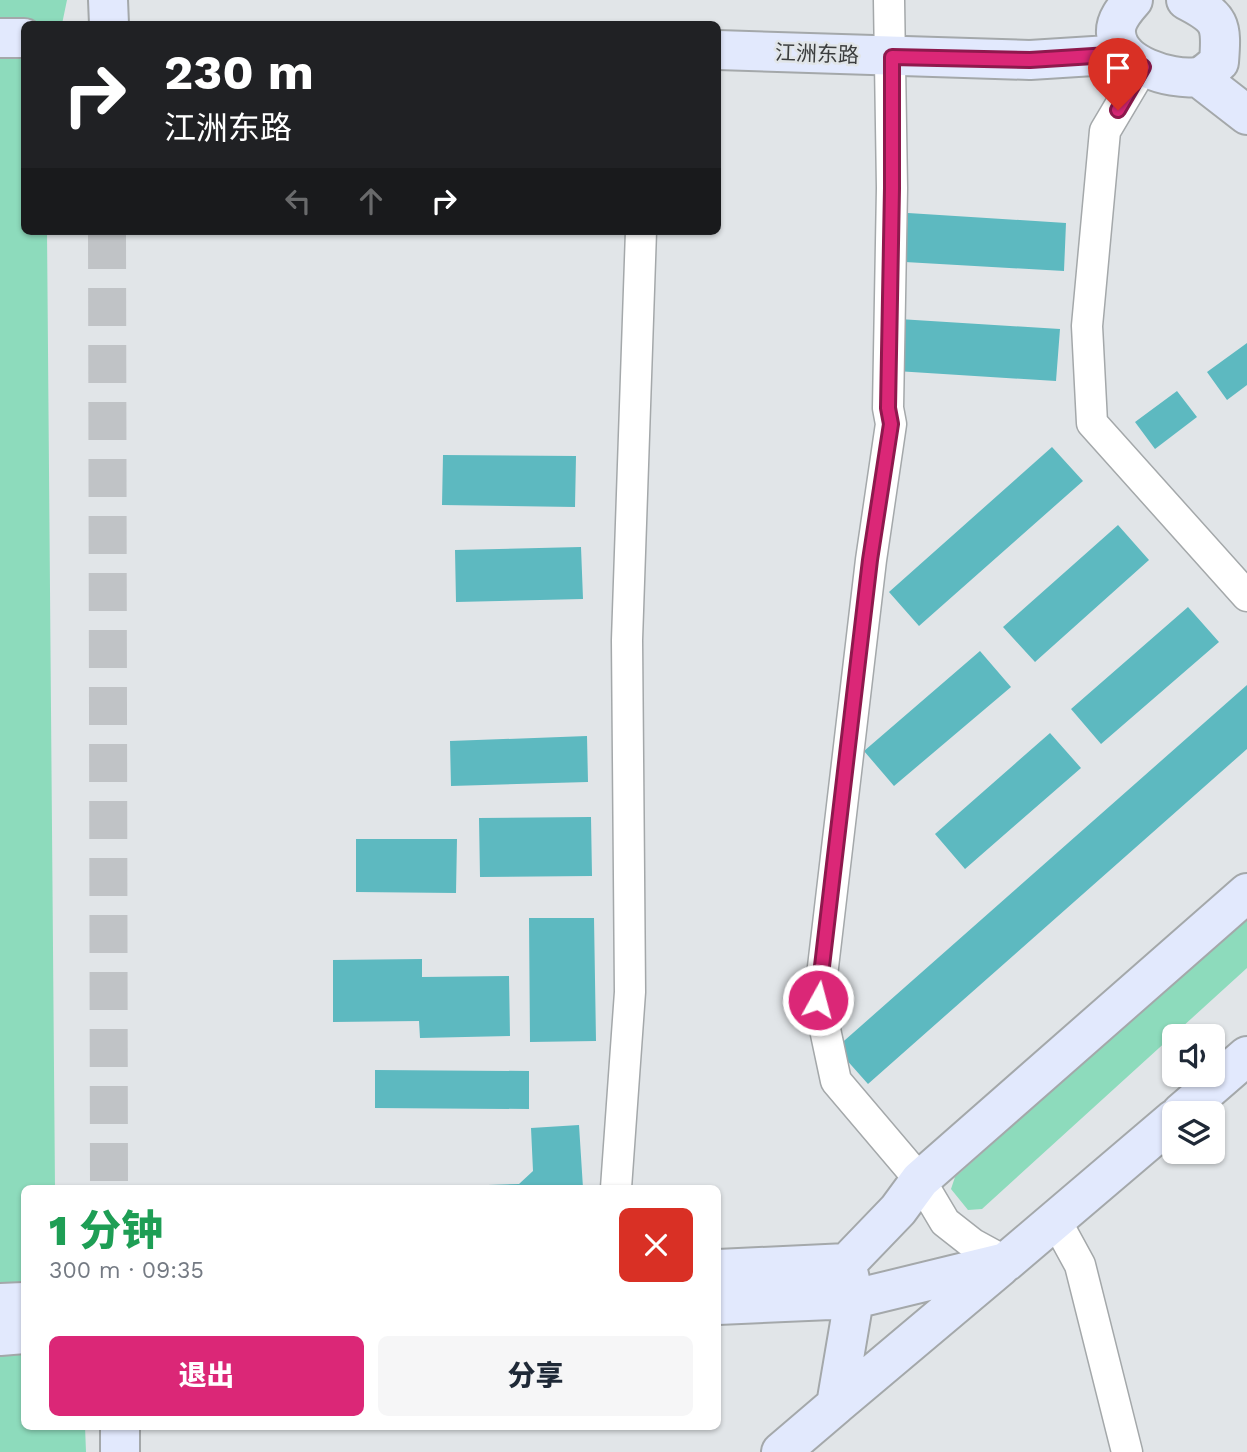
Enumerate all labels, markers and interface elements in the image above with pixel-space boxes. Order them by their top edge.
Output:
pin [1088,38,1148,110]
street label: 江洲东路 [775,40,859,67]
text: 230 m [164,43,314,101]
icon: right [49,49,140,140]
icon: arrive [1099,49,1137,87]
text: 江洲东路 [164,109,292,147]
icon: left [279,182,317,220]
icon: ahead [352,182,390,220]
icon: right [425,182,463,220]
position arrow [781,963,855,1037]
map controls [1162,1024,1225,1164]
button: sound [1162,1024,1225,1087]
button: layers [1162,1101,1225,1164]
text: 1 分钟 [49,1206,163,1255]
button: close [619,1208,693,1282]
text: 300 m · 09:35 [49,1257,204,1284]
button: 退出 [49,1336,364,1416]
button: 分享 [378,1336,693,1416]

